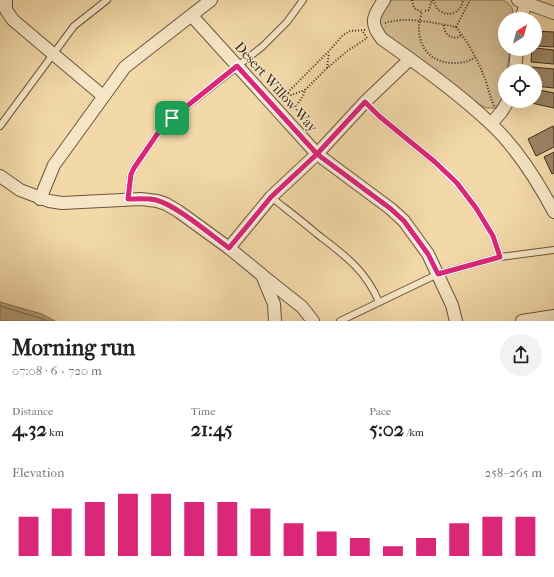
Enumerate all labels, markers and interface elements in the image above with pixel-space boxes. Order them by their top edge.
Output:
north arrow [498,12,542,56]
map controls [498,12,542,108]
street label: Desert Willow Way [231,38,321,136]
button: locate [498,64,542,108]
pin [155,101,189,135]
icon: arrive [161,107,183,129]
button: share [500,334,542,376]
text: Morning run [12,335,135,361]
text: 07:08 · 6 × 720 m [12,363,102,378]
text: Distance [12,405,53,418]
text: Time [191,405,216,418]
text: Pace [369,405,391,418]
text: 4.32 [12,418,47,441]
text: 21:45 [191,418,233,441]
text: 5:02 [369,418,404,441]
text: km [47,426,64,439]
text: /km [404,426,424,439]
text: Elevation [12,465,65,480]
text: 258–265 m [485,465,542,480]

